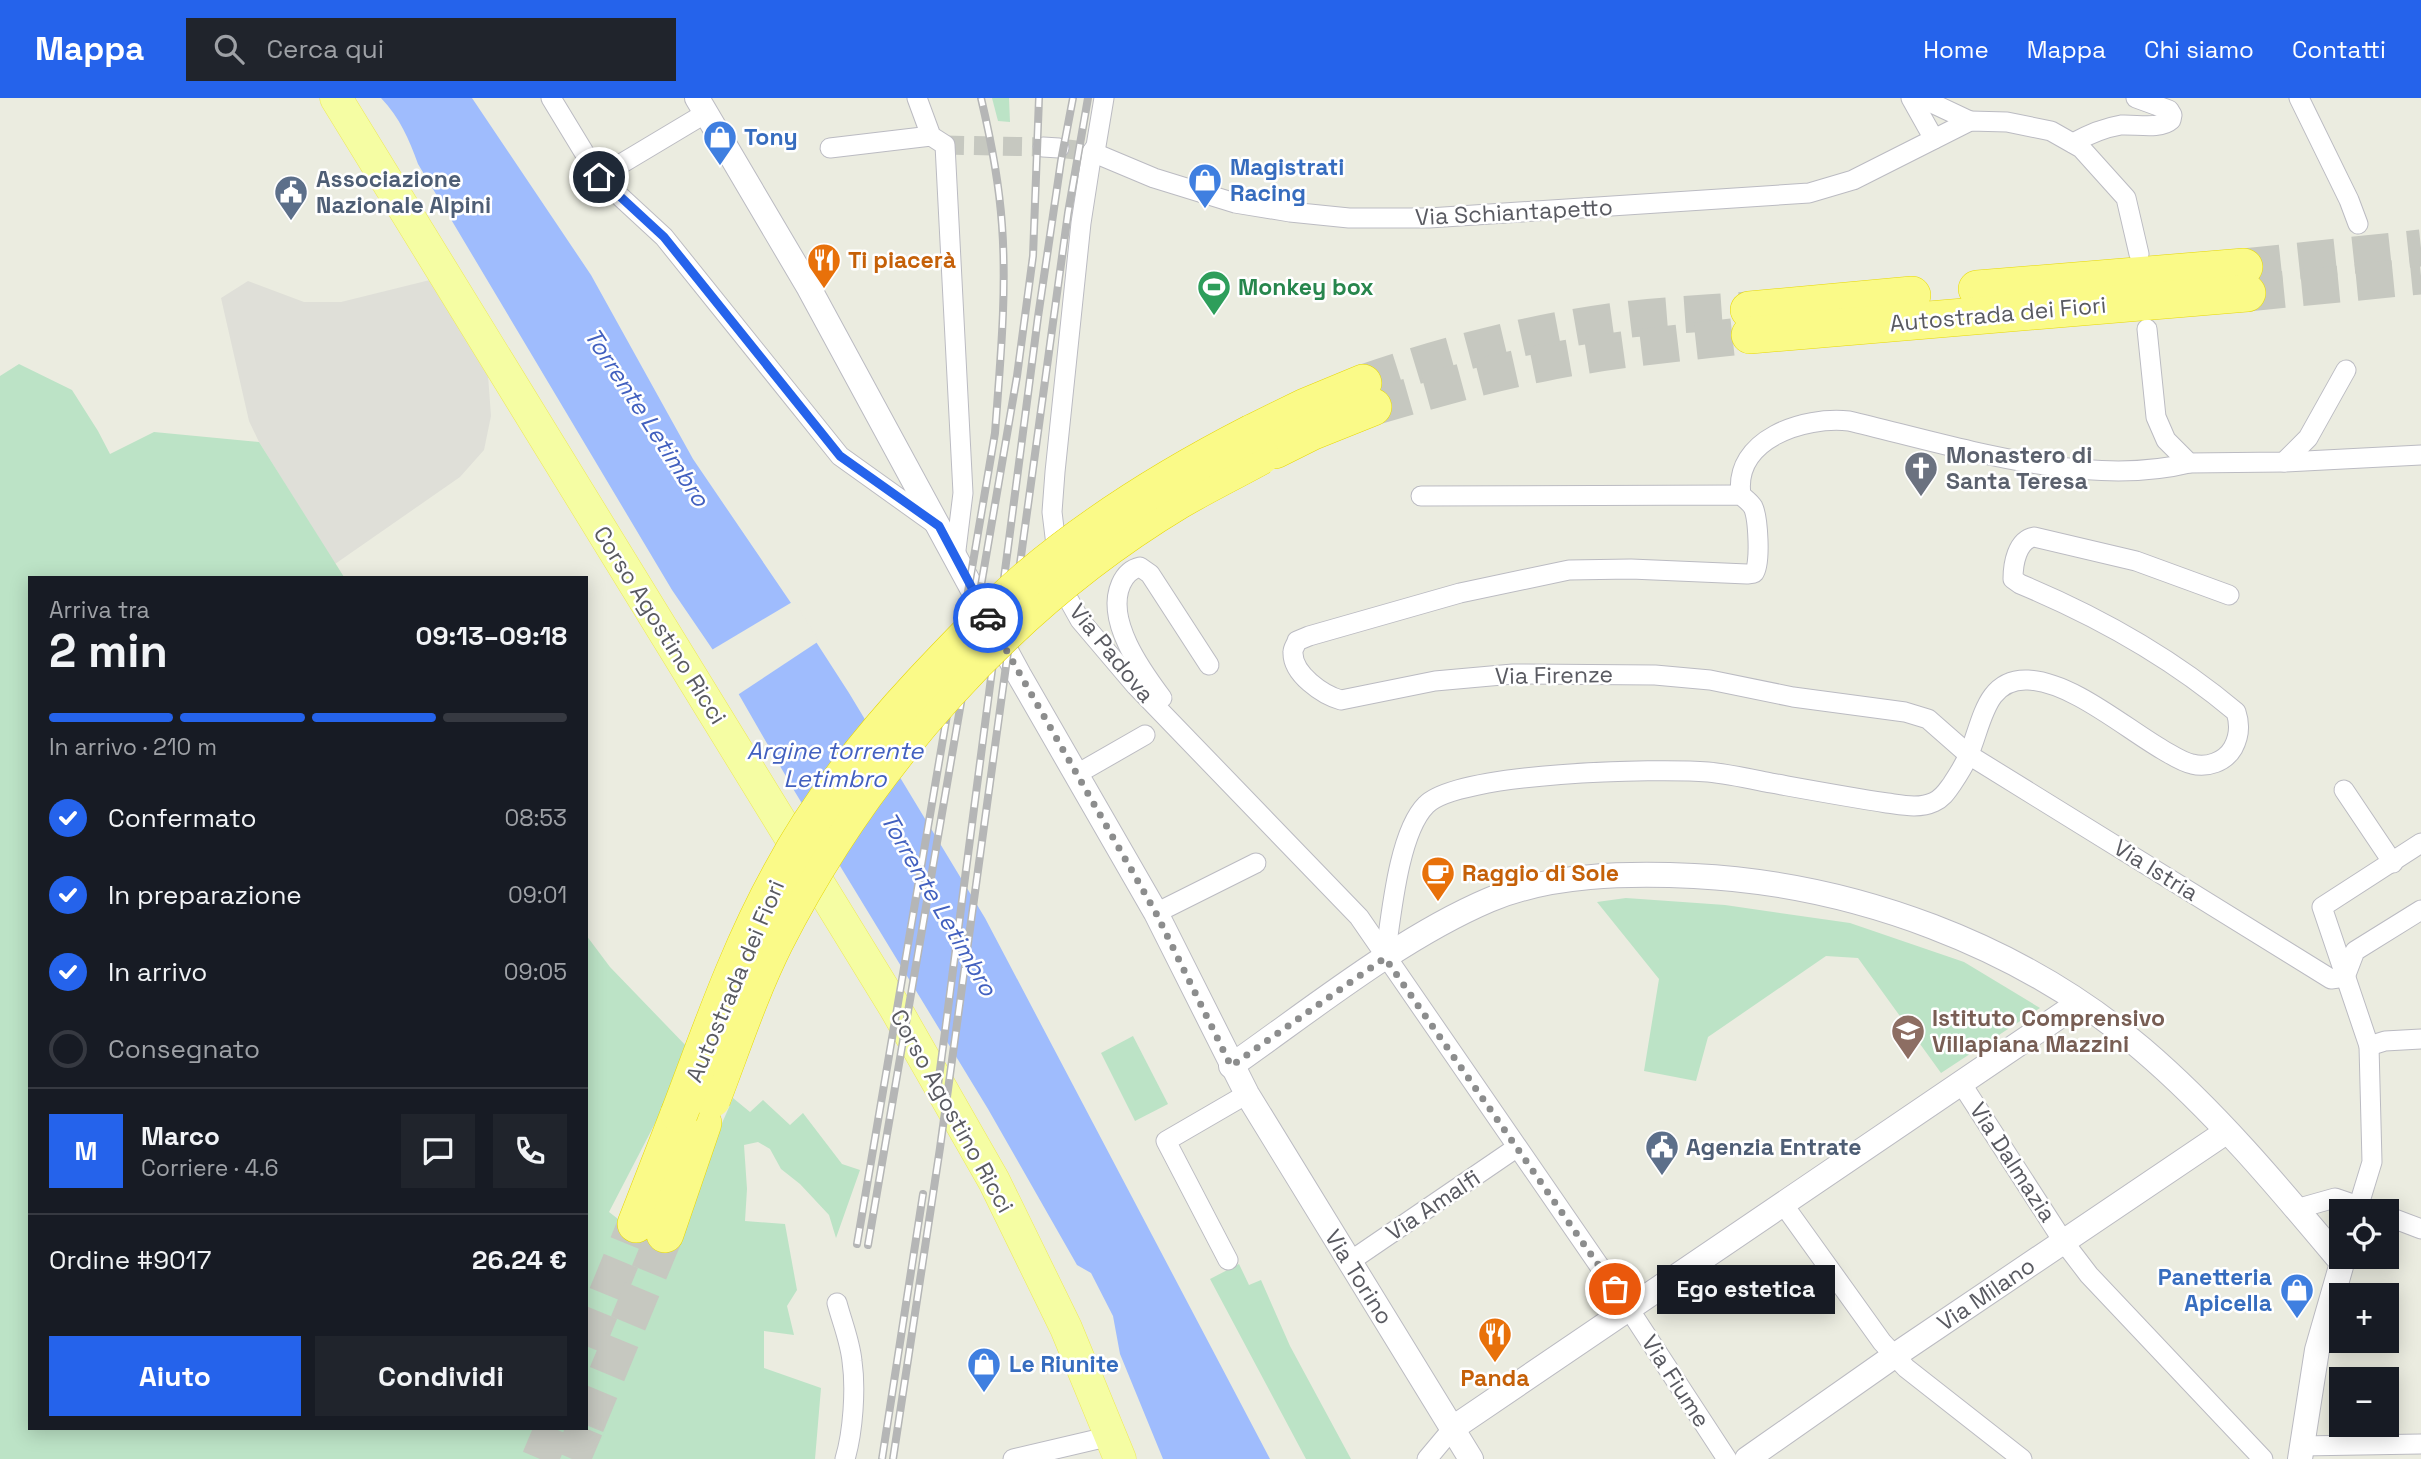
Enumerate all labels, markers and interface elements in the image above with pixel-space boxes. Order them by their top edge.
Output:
search box [186,18,676,81]
text: Mappa [35,28,144,70]
icon: search [210,30,248,68]
text: Cerca qui [266,32,384,66]
text: Home [1923,34,1989,65]
text: Mappa [2027,34,2106,65]
text: Chi siamo [2144,34,2254,65]
text: Contatti [2292,34,2386,65]
shop icon: Tony [701,118,739,167]
place label: Tony [744,122,798,152]
pin [569,147,629,207]
place label: Magistrati Racing [1230,152,1344,208]
icon: home [580,158,618,196]
shop icon: Magistrati Racing [1186,161,1224,210]
place label: Associazione Nazionale Alpini [316,164,491,220]
public building icon: Associazione Nazionale Alpini [272,173,310,222]
street label: Via Schiantapetto [1414,192,1614,232]
restaurant icon: Ti piacerà [805,241,843,290]
place label: Ti piacerà [848,245,956,275]
sports icon: Monkey box [1195,268,1233,317]
place label: Monkey box [1238,272,1374,302]
street label: Autostrada dei Fiori [1889,290,2107,338]
water label: Torrente Letimbro [578,322,717,513]
place label: Monastero di Santa Teresa [1946,440,2092,496]
church icon: Monastero di Santa Teresa [1902,449,1940,498]
street label: Corso Agostino Ricci [587,520,733,730]
courier [953,583,1023,653]
text: Arriva tra [49,595,150,625]
street label: Via Padova [1063,597,1161,709]
icon: car [969,599,1007,637]
text: 09:13–09:18 [416,619,567,653]
text: 2 min [49,622,168,680]
street label: Via Firenze [1495,659,1613,691]
text: In arrivo · 210 m [49,732,217,762]
water label: Argine torrente Letimbro [747,735,924,794]
icon: check [49,799,87,837]
text: Confermato [108,801,256,835]
text: 08:53 [504,803,567,833]
water label: Torrente Letimbro [874,807,1005,1002]
street label: Via Istria [2108,832,2204,908]
cafe icon: Raggio di Sole [1419,854,1457,903]
place label: Raggio di Sole [1462,858,1619,888]
street label: Autostrada dei Fiori [679,875,791,1087]
icon: check [49,876,87,914]
text: In preparazione [108,878,302,912]
text: 09:01 [508,880,567,910]
icon: check [49,953,87,991]
text: In arrivo [108,955,207,989]
text: 09:05 [504,957,567,987]
place label: Istituto Comprensivo Villapiana Mazzini [1932,1003,2165,1059]
street label: Corso Agostino Ricci [884,1004,1020,1218]
school or university icon: Istituto Comprensivo Villapiana Mazzini [1889,1012,1927,1061]
text: Consegnato [108,1032,260,1066]
street label: Via Dalmazia [1963,1096,2063,1228]
button: chat [401,1114,475,1188]
button: phone [493,1114,567,1188]
text: Marco [141,1119,220,1153]
public building icon: Agenzia Entrate [1643,1128,1681,1177]
place label: Agenzia Entrate [1686,1132,1862,1162]
text: M [75,1134,97,1168]
text: Corriere · 4.6 [141,1153,279,1183]
street label: Via Amalfi [1380,1163,1486,1247]
map controls [2329,1199,2399,1437]
button: locate [2329,1199,2399,1269]
street label: Via Torino [1318,1224,1400,1330]
text: Ordine #9017 [49,1243,211,1277]
text: 26.24 € [472,1243,567,1277]
street label: Via Milano [1931,1250,2041,1338]
pin [1585,1259,1645,1319]
place label: Panetteria Apicella [2158,1262,2272,1318]
callout: Ego estetica [1657,1264,1836,1314]
icon: bag [1596,1270,1634,1308]
shop icon: Panetteria Apicella [2278,1271,2316,1320]
text: Ego estetica [1677,1274,1815,1304]
button: + [2329,1283,2399,1353]
restaurant icon: Panda [1476,1315,1514,1364]
street label: Via Fiume [1635,1329,1717,1433]
button: Aiuto [49,1336,301,1416]
button: Condividi [315,1336,567,1416]
shop icon: Le Riunite [965,1345,1003,1394]
place label: Le Riunite [1009,1349,1119,1379]
place label: Panda [1460,1363,1530,1393]
button: − [2329,1367,2399,1437]

